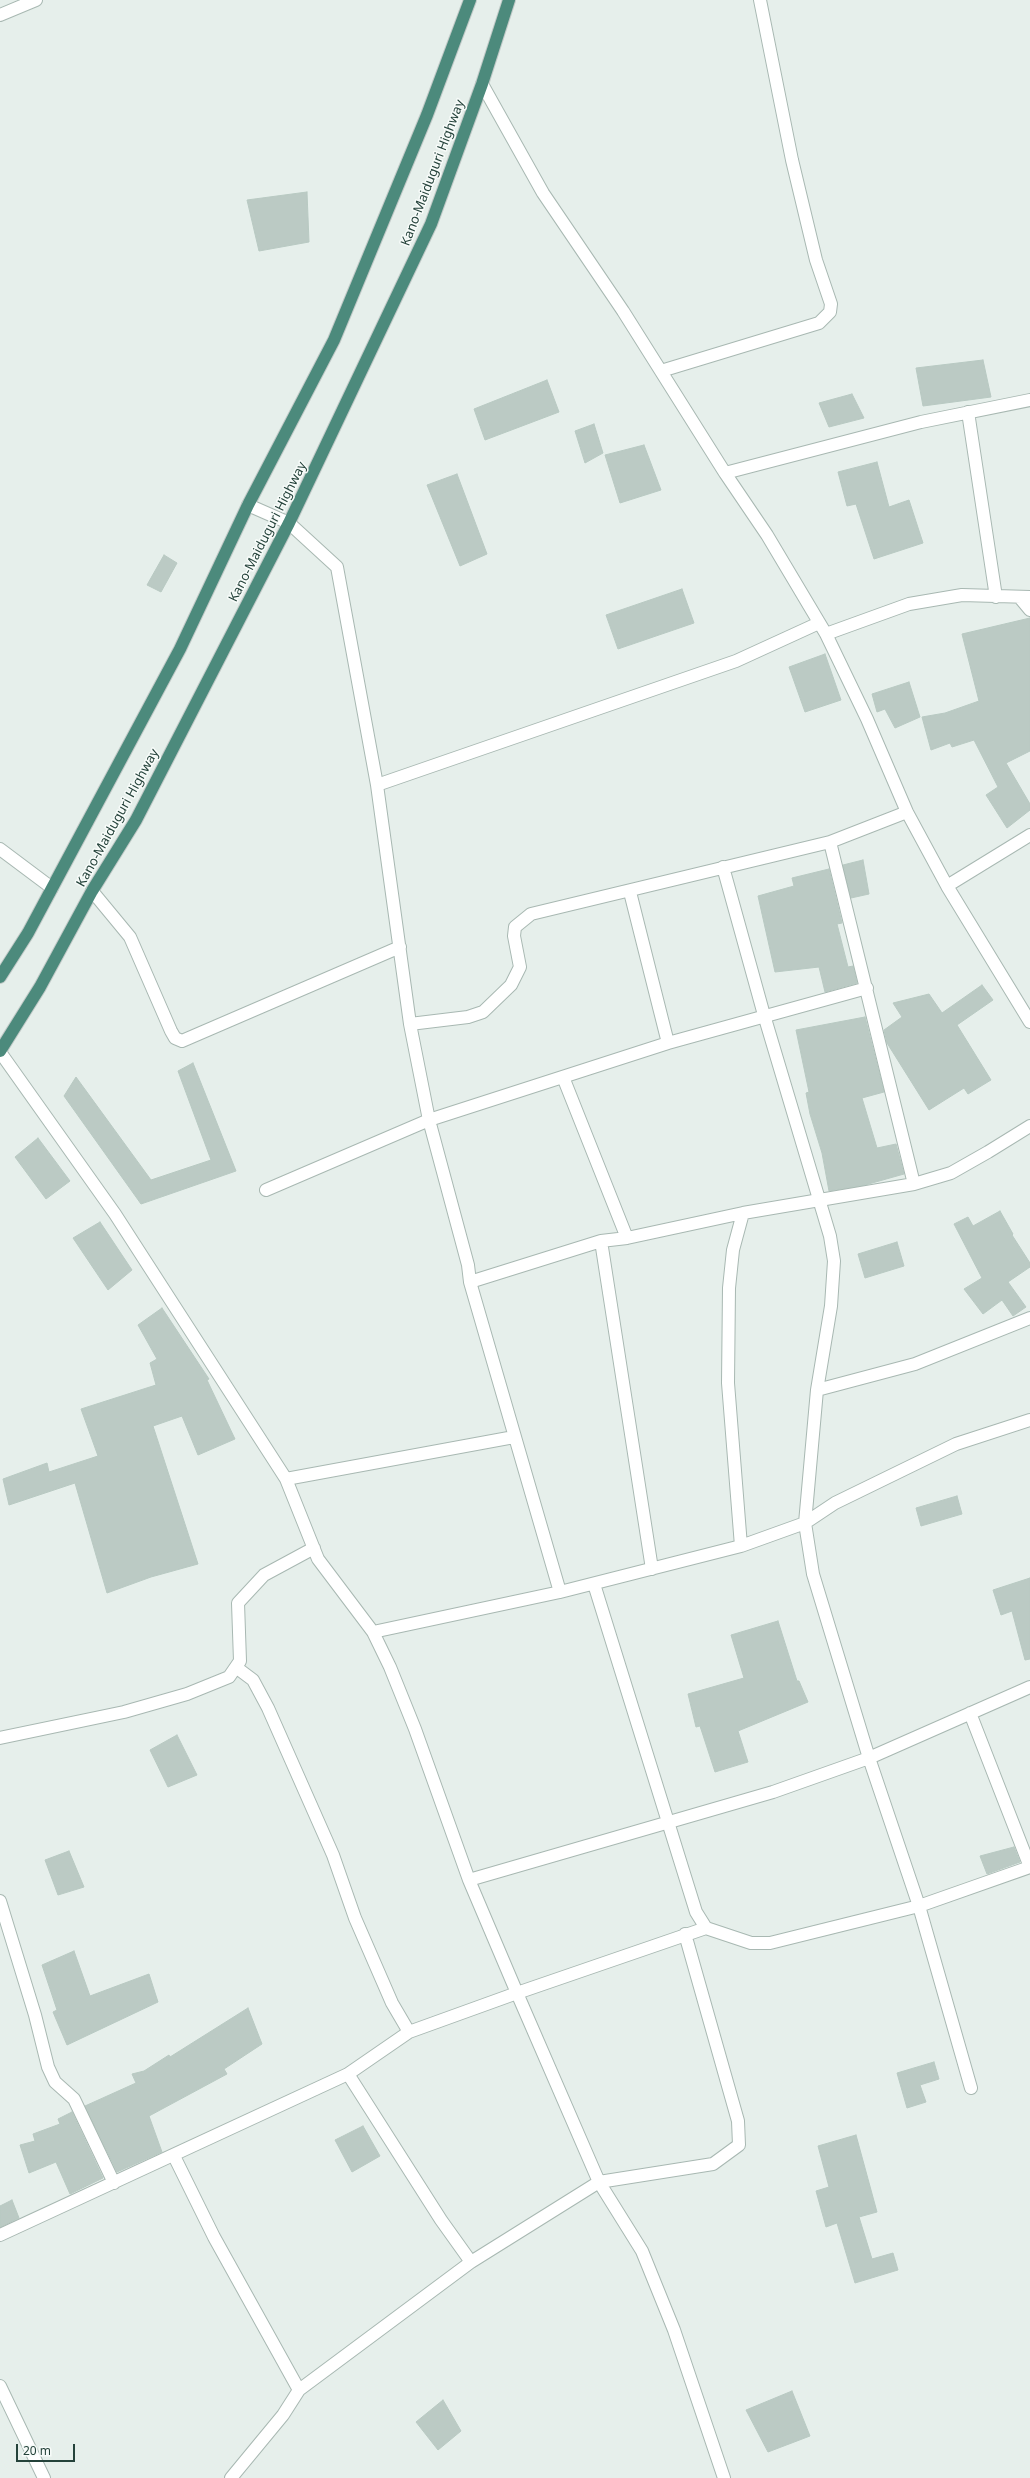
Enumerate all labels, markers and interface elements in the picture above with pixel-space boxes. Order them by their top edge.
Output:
street label: Kano-Maiduguri Highway [398,98,468,248]
street label: Kano-Maiduguri Highway [226,459,310,605]
street label: Kano-Maiduguri Highway [74,746,162,890]
scale bar [18,2436,77,2462]
text: 20 m [23,2442,51,2459]

